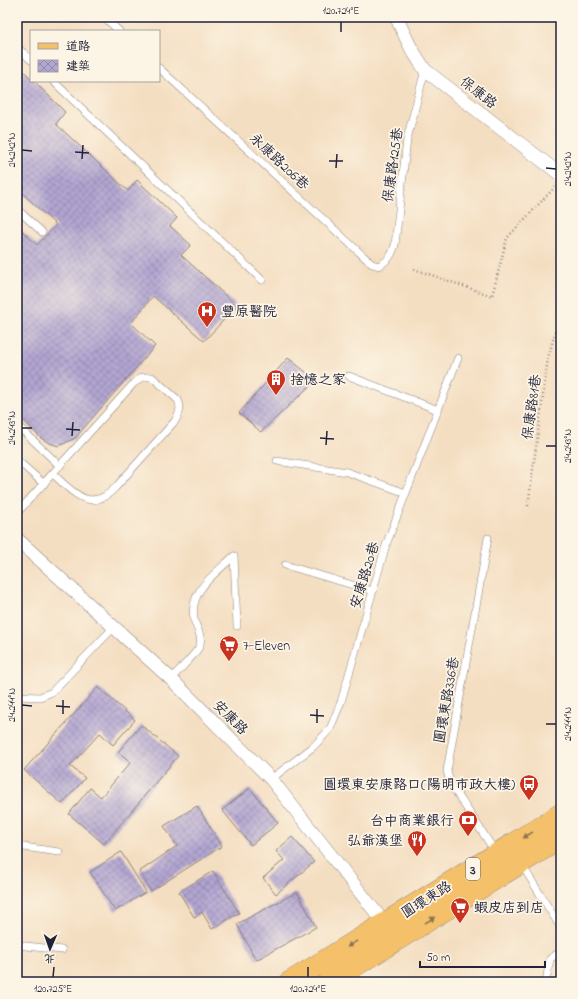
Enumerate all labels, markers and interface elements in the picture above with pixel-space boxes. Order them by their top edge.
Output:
text: 120.724°E [323,4,359,19]
legend [30,30,160,82]
text: 道路 [66,38,90,56]
text: 建築 [66,58,90,76]
street label: 保康路 [455,72,501,114]
street label: 保康路125巷 [378,125,409,204]
street label: 永康路206巷 [244,129,314,196]
text: 24.242°N [5,132,20,167]
text: 24.242°N [561,151,576,186]
hospital icon: 豐原醫院 [196,300,218,328]
place label: 豐原醫院 [221,302,277,323]
building icon: 捨憶之家 [265,368,287,396]
place label: 捨憶之家 [290,370,346,391]
street label: 保康路81巷 [518,372,548,441]
text: 24.243°N [5,411,20,445]
text: 24.243°N [561,429,576,463]
street label: 安康路20巷 [345,538,386,612]
supermarket icon: 7-Eleven [218,634,240,662]
place label: 7-Eleven [243,636,290,657]
street label: 圓環東路336巷 [430,654,466,745]
text: 24.244°N [5,688,20,722]
street label: 安康路 [208,696,252,740]
text: 24.244°N [561,707,576,741]
bus stop icon: 圓環東安康路口(陽明市政大樓) [518,773,540,801]
place label: 圓環東安康路口(陽明市政大樓) [323,775,515,796]
bank icon: 台中商業銀行 [457,809,479,837]
place label: 台中商業銀行 [370,811,454,832]
restaurant icon: 弘爺漢堡 [406,829,428,857]
place label: 弘爺漢堡 [347,831,403,852]
one-way arrow [523,831,533,839]
road number: 3 [466,858,480,880]
street label: 圓環東路 [397,877,456,924]
supermarket icon: 蝦皮店到店 [449,896,471,924]
place label: 蝦皮店到店 [474,898,544,919]
one-way arrow [424,916,436,923]
north arrow [30,929,70,969]
one-way arrow [346,941,358,948]
scale bar [420,943,545,969]
text: 50 m [426,949,450,967]
text: 北 [44,950,55,966]
text: 120.725°E [34,982,72,997]
text: 120.724°E [290,982,326,997]

